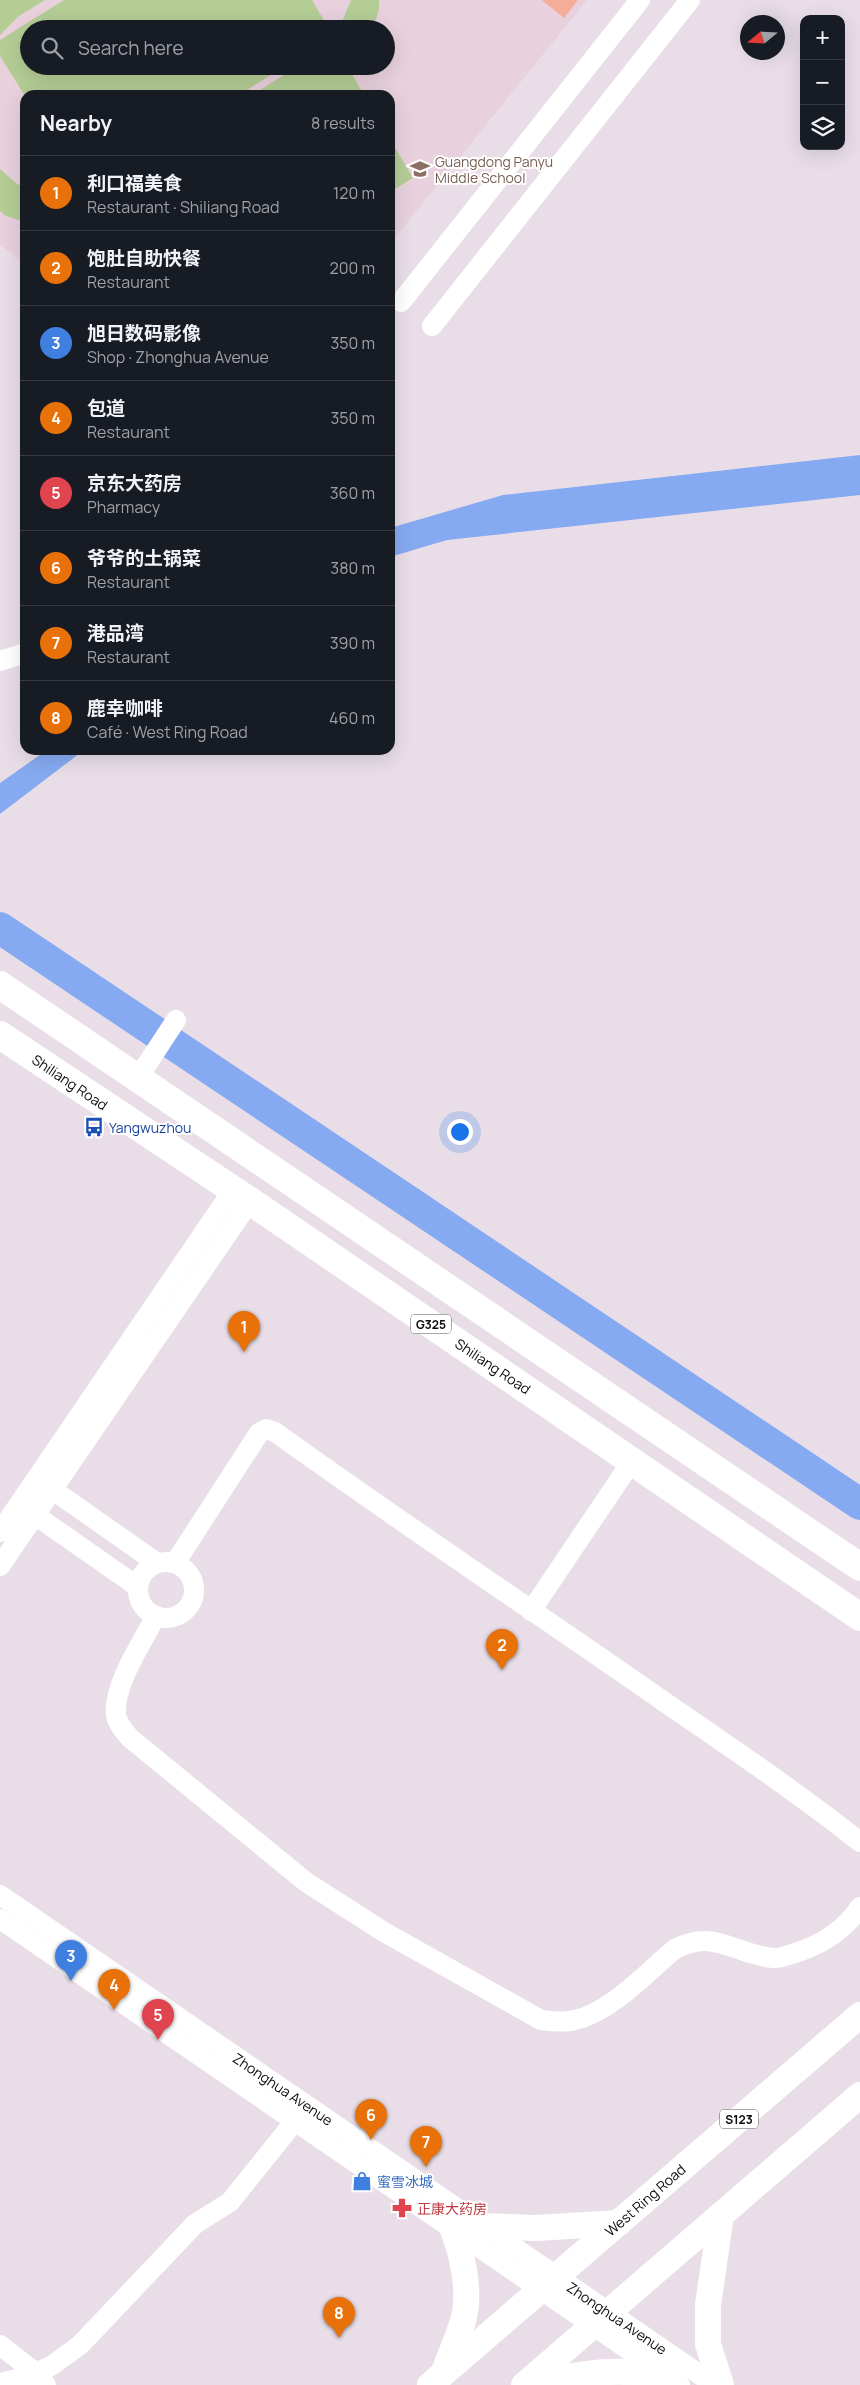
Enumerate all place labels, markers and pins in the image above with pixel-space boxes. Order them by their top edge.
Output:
place label: Guangdong Panyu Middle School [435,152,553,187]
school or university icon: Guangdong Panyu Middle School [409,158,431,180]
bus stop icon: Yangwuzhou [83,1116,105,1138]
place label: Yangwuzhou [109,1118,191,1137]
pin: 1 [228,1311,260,1352]
pin: 2 [486,1629,518,1670]
pin: 3 [55,1940,87,1981]
pin: 4 [98,1969,130,2010]
pin: 5 [142,1999,174,2040]
pin: 6 [355,2099,387,2140]
pin: 7 [410,2126,442,2167]
shop icon: 蜜雪冰城 [351,2170,373,2192]
place label: 蜜雪冰城 [377,2172,433,2191]
pharmacy icon: 正康大药房 [391,2197,413,2219]
place label: 正康大药房 [417,2199,487,2218]
pin: 8 [323,2297,355,2338]

